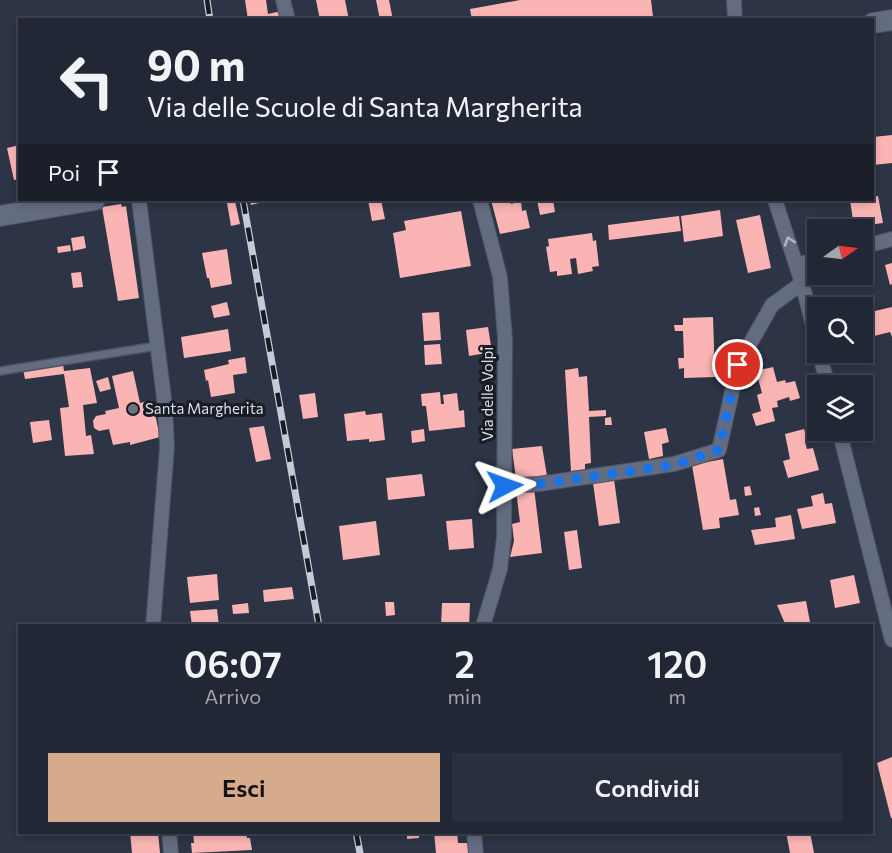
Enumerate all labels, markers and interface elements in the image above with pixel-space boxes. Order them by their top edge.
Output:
text: 90 m [147,38,246,90]
icon: left [48,42,126,120]
text: Via delle Scuole di Santa Margherita [147,90,583,123]
icon: arrive [92,156,125,189]
text: Poi [48,159,80,186]
north arrow [807,219,873,285]
map controls [807,219,873,441]
one-way arrow [784,236,796,247]
button: search [807,297,873,363]
pin [712,339,763,390]
street label: Via delle Volpi [478,347,496,441]
icon: arrive [721,348,754,381]
button: layers [807,375,873,441]
place label: Santa Margherita [145,399,264,417]
marker: Santa Margherita [126,402,140,416]
position arrow [473,454,537,518]
text: 06:07 [184,641,282,685]
text: 2 [454,641,475,685]
text: 120 [647,641,707,685]
text: Arrivo [204,684,261,708]
text: min [448,684,482,708]
text: m [669,684,686,708]
button: Esci [48,753,440,822]
button: Condividi [452,753,843,822]

